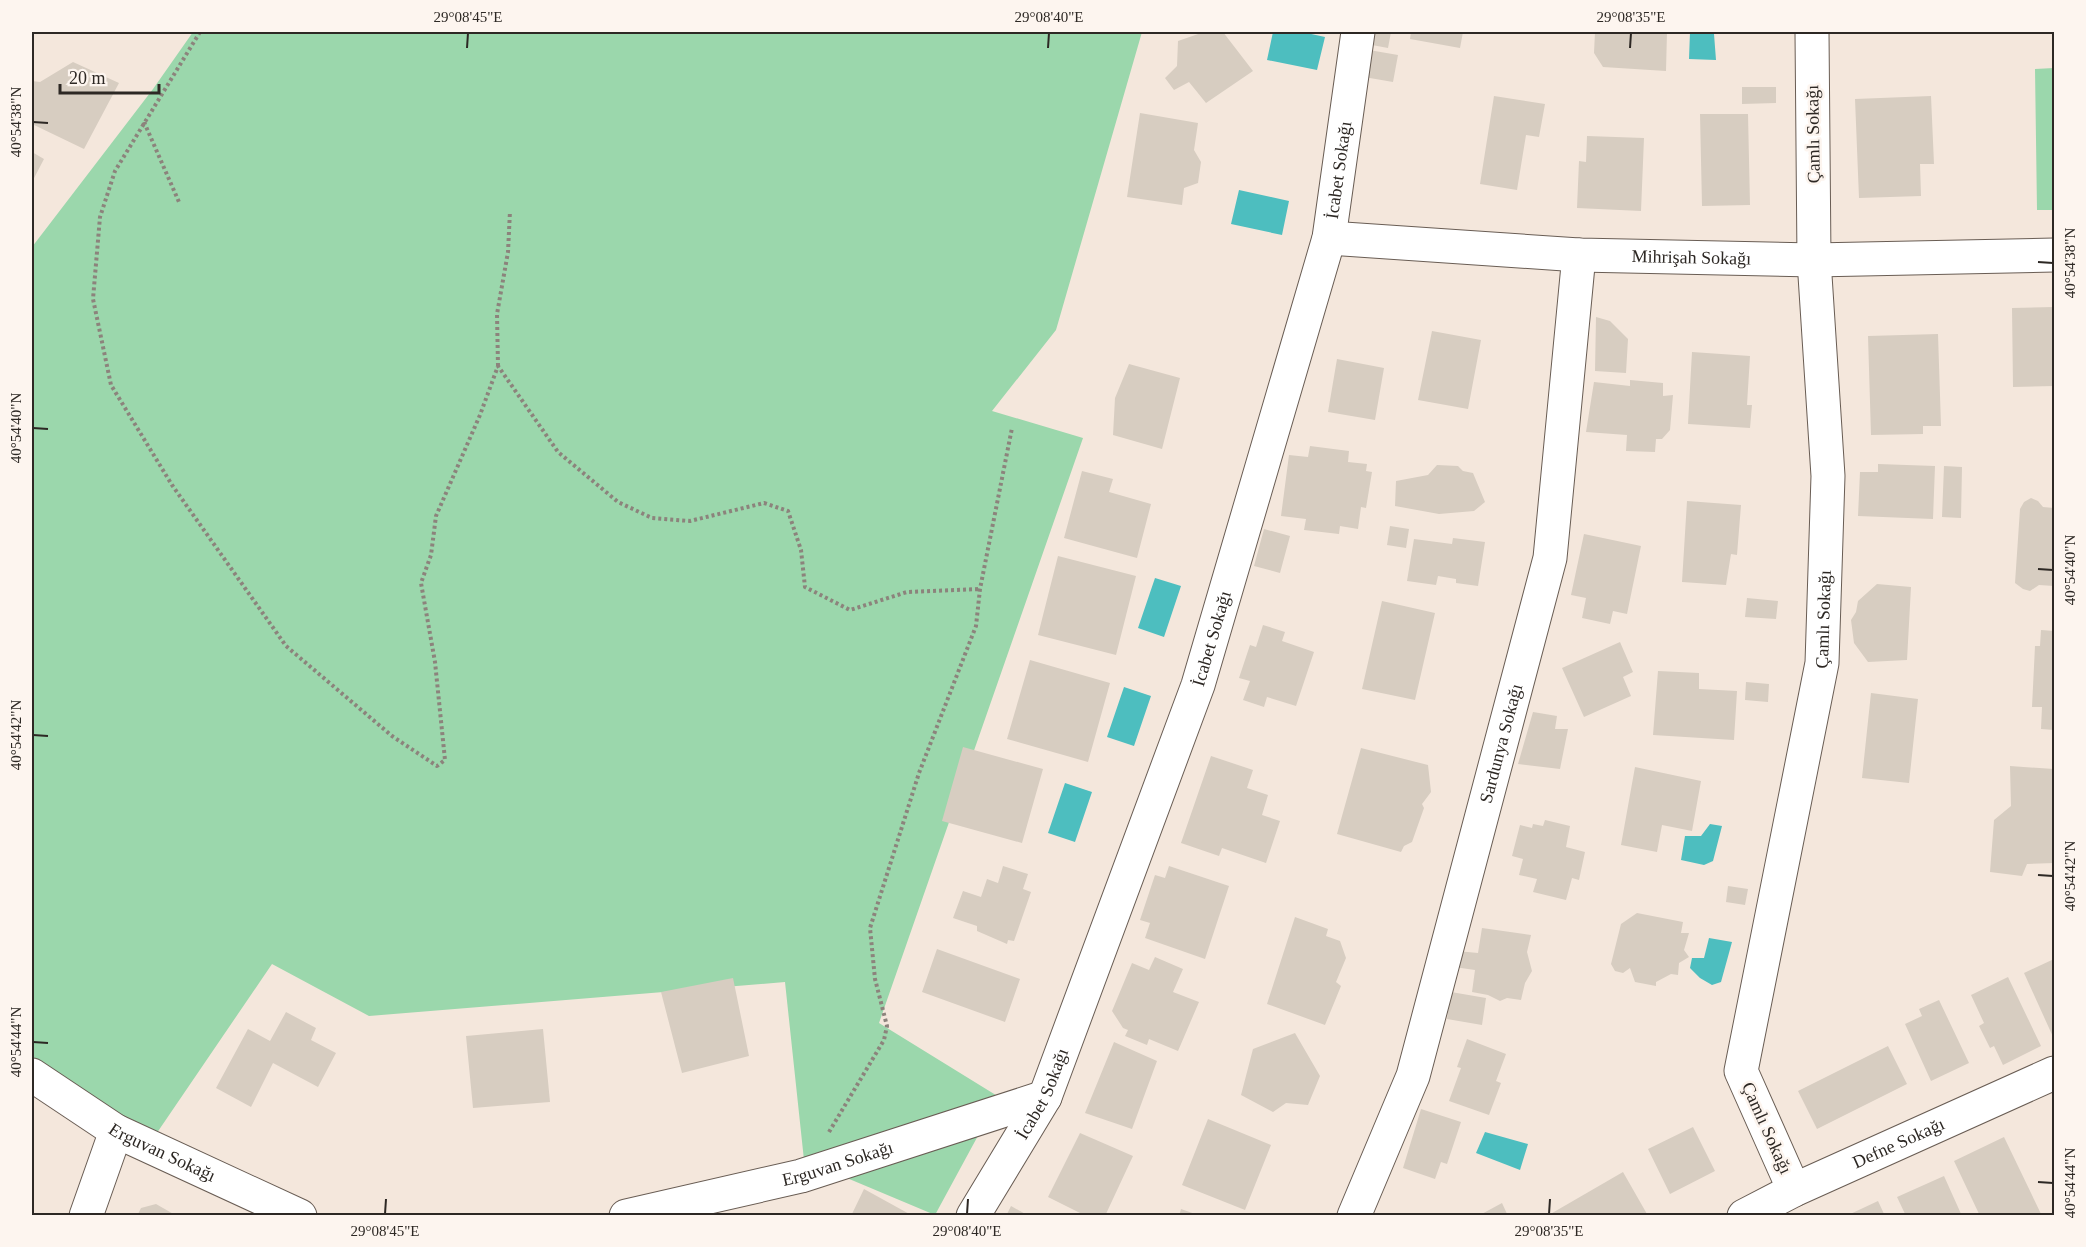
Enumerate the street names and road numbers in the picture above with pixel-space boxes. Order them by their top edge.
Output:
street label: Çamlı Sokağı [1802,85,1824,183]
street label: İcabet Sokağı [1322,120,1355,220]
street label: Mihrişah Sokağı [1631,246,1751,269]
street label: Çamlı Sokağı [1812,570,1835,669]
street label: İcabet Sokağı [1188,588,1235,689]
street label: Sardunya Sokağı [1476,682,1526,805]
street label: İcabet Sokağı [1012,1046,1072,1143]
street label: Çamlı Sokağı [1738,1079,1796,1177]
street label: Defne Sokağı [1850,1114,1948,1172]
street label: Erguvan Sokağı [105,1119,219,1186]
street label: Erguvan Sokağı [780,1137,895,1190]

